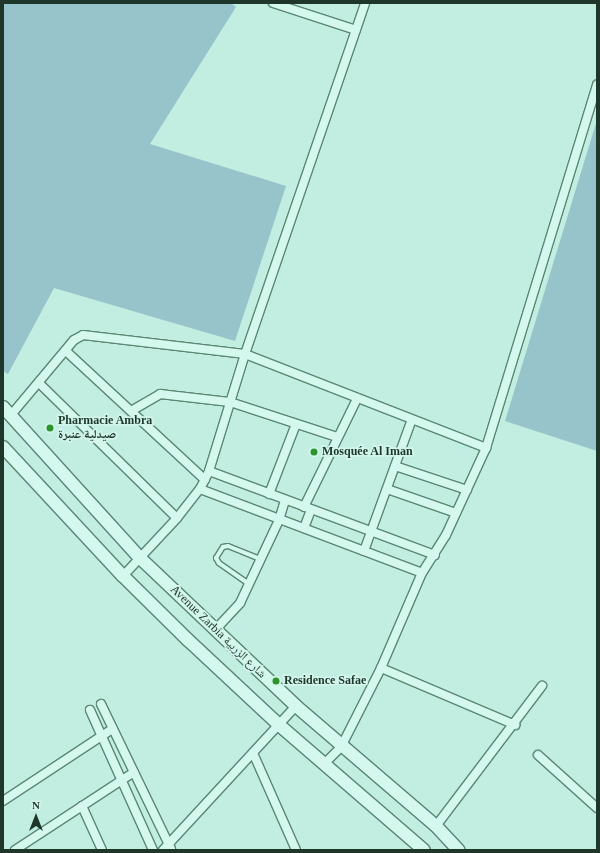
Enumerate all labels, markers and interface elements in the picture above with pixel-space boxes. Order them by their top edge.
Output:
place label: Pharmacie Ambra صيدلية عنبرة [58,414,153,442]
marker: Pharmacie Ambra صيدلية عنبرة [45,423,55,433]
place label: Mosquée Al Iman [322,445,413,459]
marker: Mosquée Al Iman [309,447,319,457]
street label: Avenue Zarbia شارع الزربية [167,583,269,681]
place label: Residence Safae [284,674,366,688]
marker: Residence Safae [271,676,281,686]
north arrow [16,797,56,837]
text: N [32,799,40,811]

